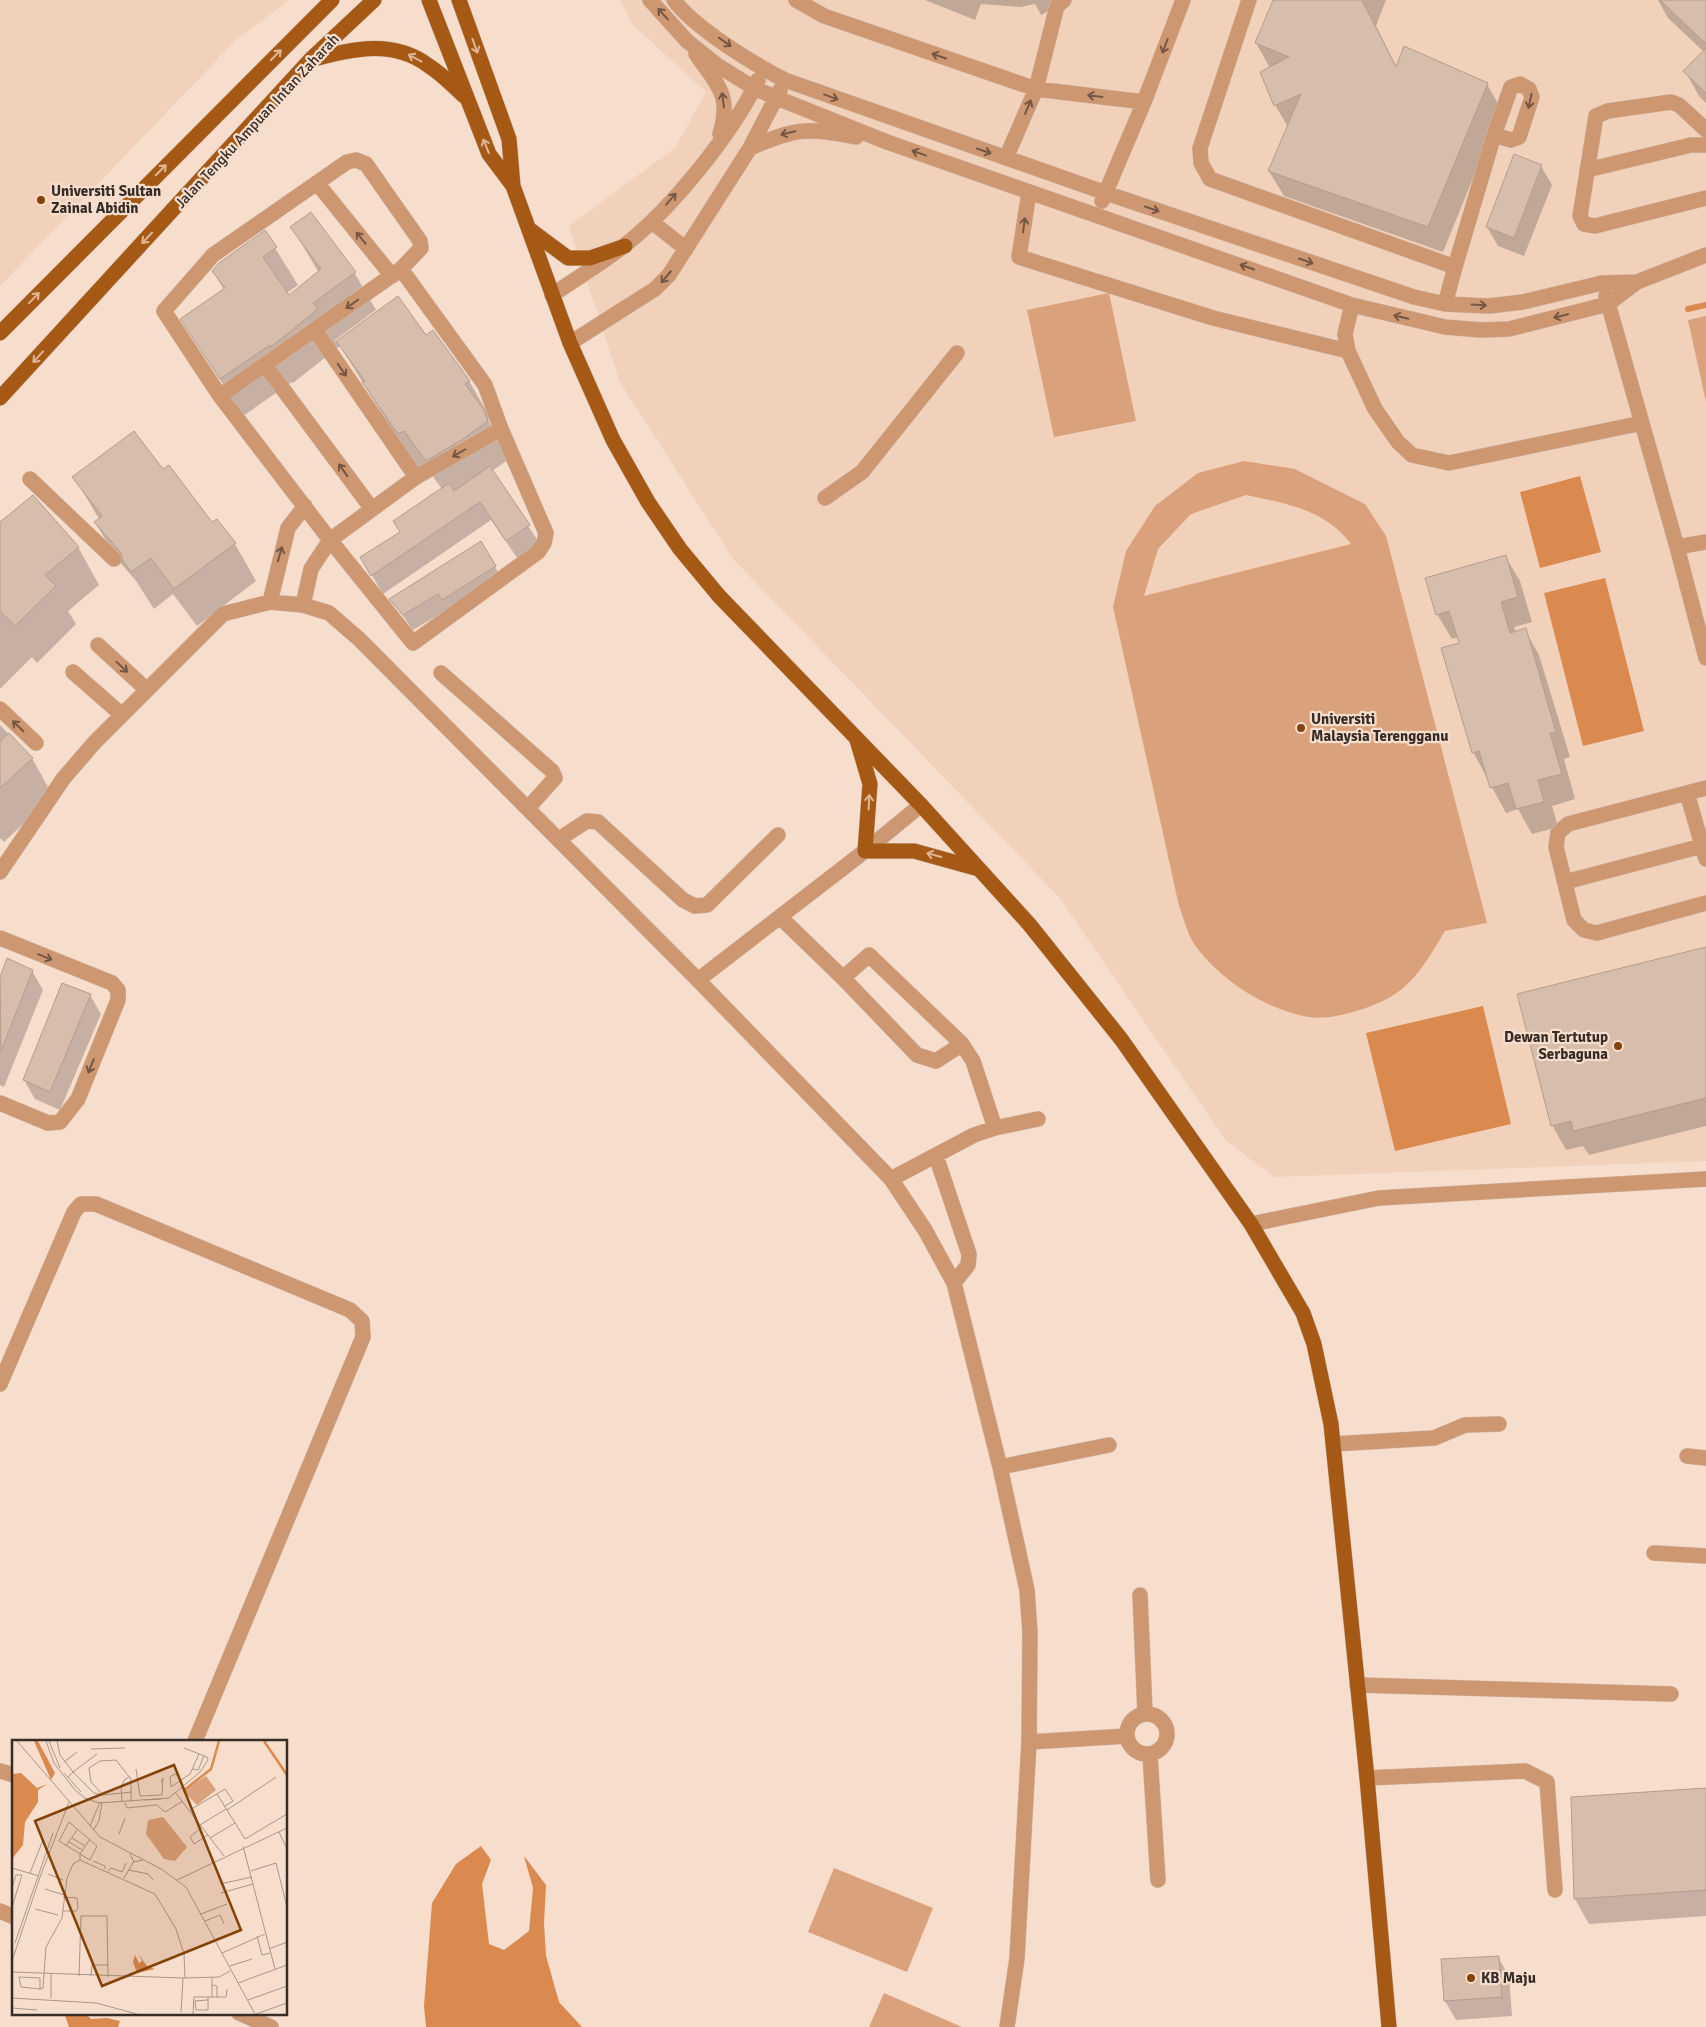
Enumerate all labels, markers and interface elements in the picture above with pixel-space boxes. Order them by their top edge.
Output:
one-way arrow [657,7,669,20]
street label: Jalan Tengku Ampuan Intan Zaharah [171,30,343,212]
one-way arrow [718,37,732,47]
one-way arrow [1160,37,1169,53]
one-way arrow [471,38,480,53]
one-way arrow [270,49,282,62]
one-way arrow [931,50,947,60]
one-way arrow [408,53,423,63]
one-way arrow [1088,91,1104,101]
one-way arrow [718,92,728,108]
one-way arrow [1524,92,1534,108]
one-way arrow [823,93,838,102]
one-way arrow [1023,100,1033,115]
one-way arrow [780,129,796,138]
one-way arrow [480,139,490,154]
one-way arrow [976,147,991,156]
one-way arrow [911,148,927,157]
one-way arrow [155,164,167,176]
place label: Universiti Sultan Zainal Abidin [51,182,161,217]
one-way arrow [666,193,677,206]
marker: Universiti Sultan Zainal Abidin [35,194,47,206]
one-way arrow [1144,205,1159,214]
one-way arrow [1019,217,1029,233]
one-way arrow [141,231,153,244]
one-way arrow [356,232,367,245]
one-way arrow [1298,256,1314,266]
one-way arrow [1239,261,1255,271]
one-way arrow [661,270,672,283]
one-way arrow [28,291,40,304]
one-way arrow [345,299,359,309]
one-way arrow [1471,301,1487,310]
one-way arrow [1394,312,1410,321]
one-way arrow [1553,312,1569,321]
one-way arrow [32,351,43,364]
one-way arrow [337,363,347,377]
one-way arrow [452,449,466,459]
one-way arrow [338,463,348,477]
one-way arrow [276,547,286,563]
one-way arrow [116,661,129,673]
place label: Universiti Malaysia Terengganu [1311,710,1448,745]
one-way arrow [11,720,24,732]
marker: Universiti Malaysia Terengganu [1295,722,1307,734]
one-way arrow [865,795,874,811]
one-way arrow [926,850,942,859]
one-way arrow [37,952,52,962]
place label: Dewan Tertutup Serbaguna [1504,1028,1608,1063]
marker: Dewan Tertutup Serbaguna [1612,1040,1624,1052]
one-way arrow [86,1058,96,1073]
inset map [12,1740,288,2014]
place label: KB Maju [1481,1969,1536,1987]
marker: KB Maju [1465,1972,1477,1984]

